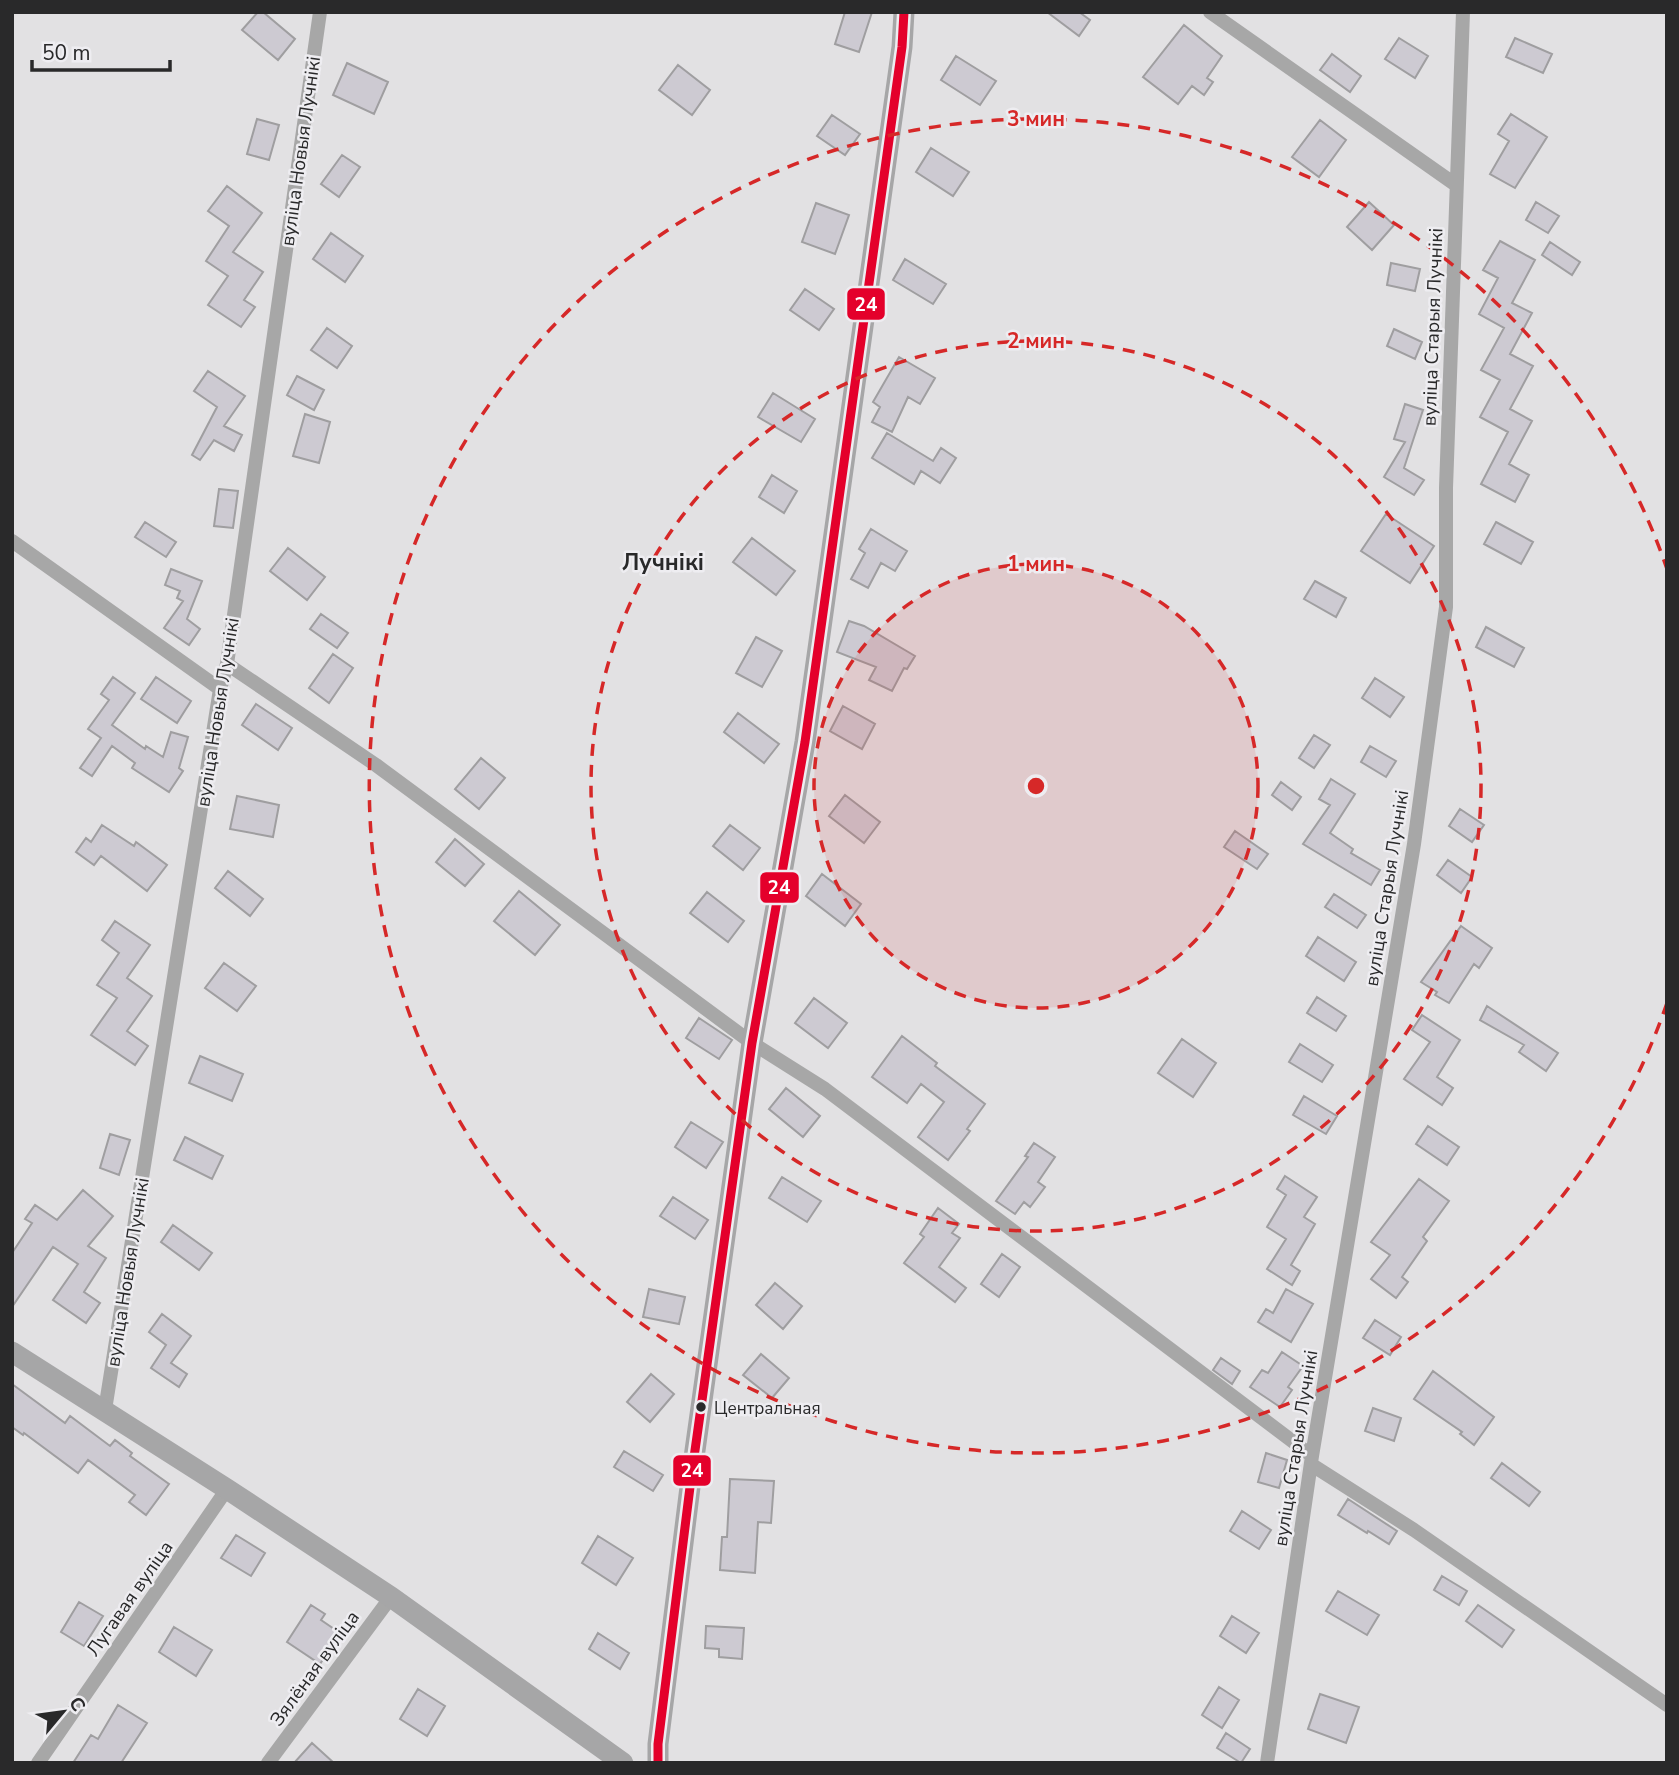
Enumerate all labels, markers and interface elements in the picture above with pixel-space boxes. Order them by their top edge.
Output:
scale bar [32,28,170,72]
text: 50 m [42,39,91,67]
street label: вуліца Новыя Лучнікі [275,55,327,248]
text: 3 мин [1007,105,1065,133]
street label: вуліца Старыя Лучнікі [1417,227,1449,427]
line badge: 24 [846,287,886,321]
text: 24 [855,292,877,318]
text: 2 мин [1007,327,1065,355]
district label: Лучнікі [622,547,704,578]
text: 1 мин [1007,550,1065,578]
street label: вуліца Новыя Лучнікі [190,616,246,809]
centre of rings [1024,774,1048,798]
street label: вуліца Старыя Лучнікі [1359,788,1415,988]
line badge: 24 [759,871,800,904]
text: 24 [768,875,790,901]
street label: вуліца Новыя Лучнікі [100,1176,156,1369]
street label: вуліца Старыя Лучнікі [1268,1348,1324,1548]
place label: Центральная [714,1397,821,1420]
marker: Центральная [694,1400,708,1414]
line badge: 24 [672,1454,712,1487]
text: 24 [681,1458,703,1484]
street label: Лугавая вуліца [80,1536,179,1661]
street label: Зялёная вуліца [264,1606,366,1732]
north arrow [28,1677,98,1747]
text: С [62,1692,92,1716]

